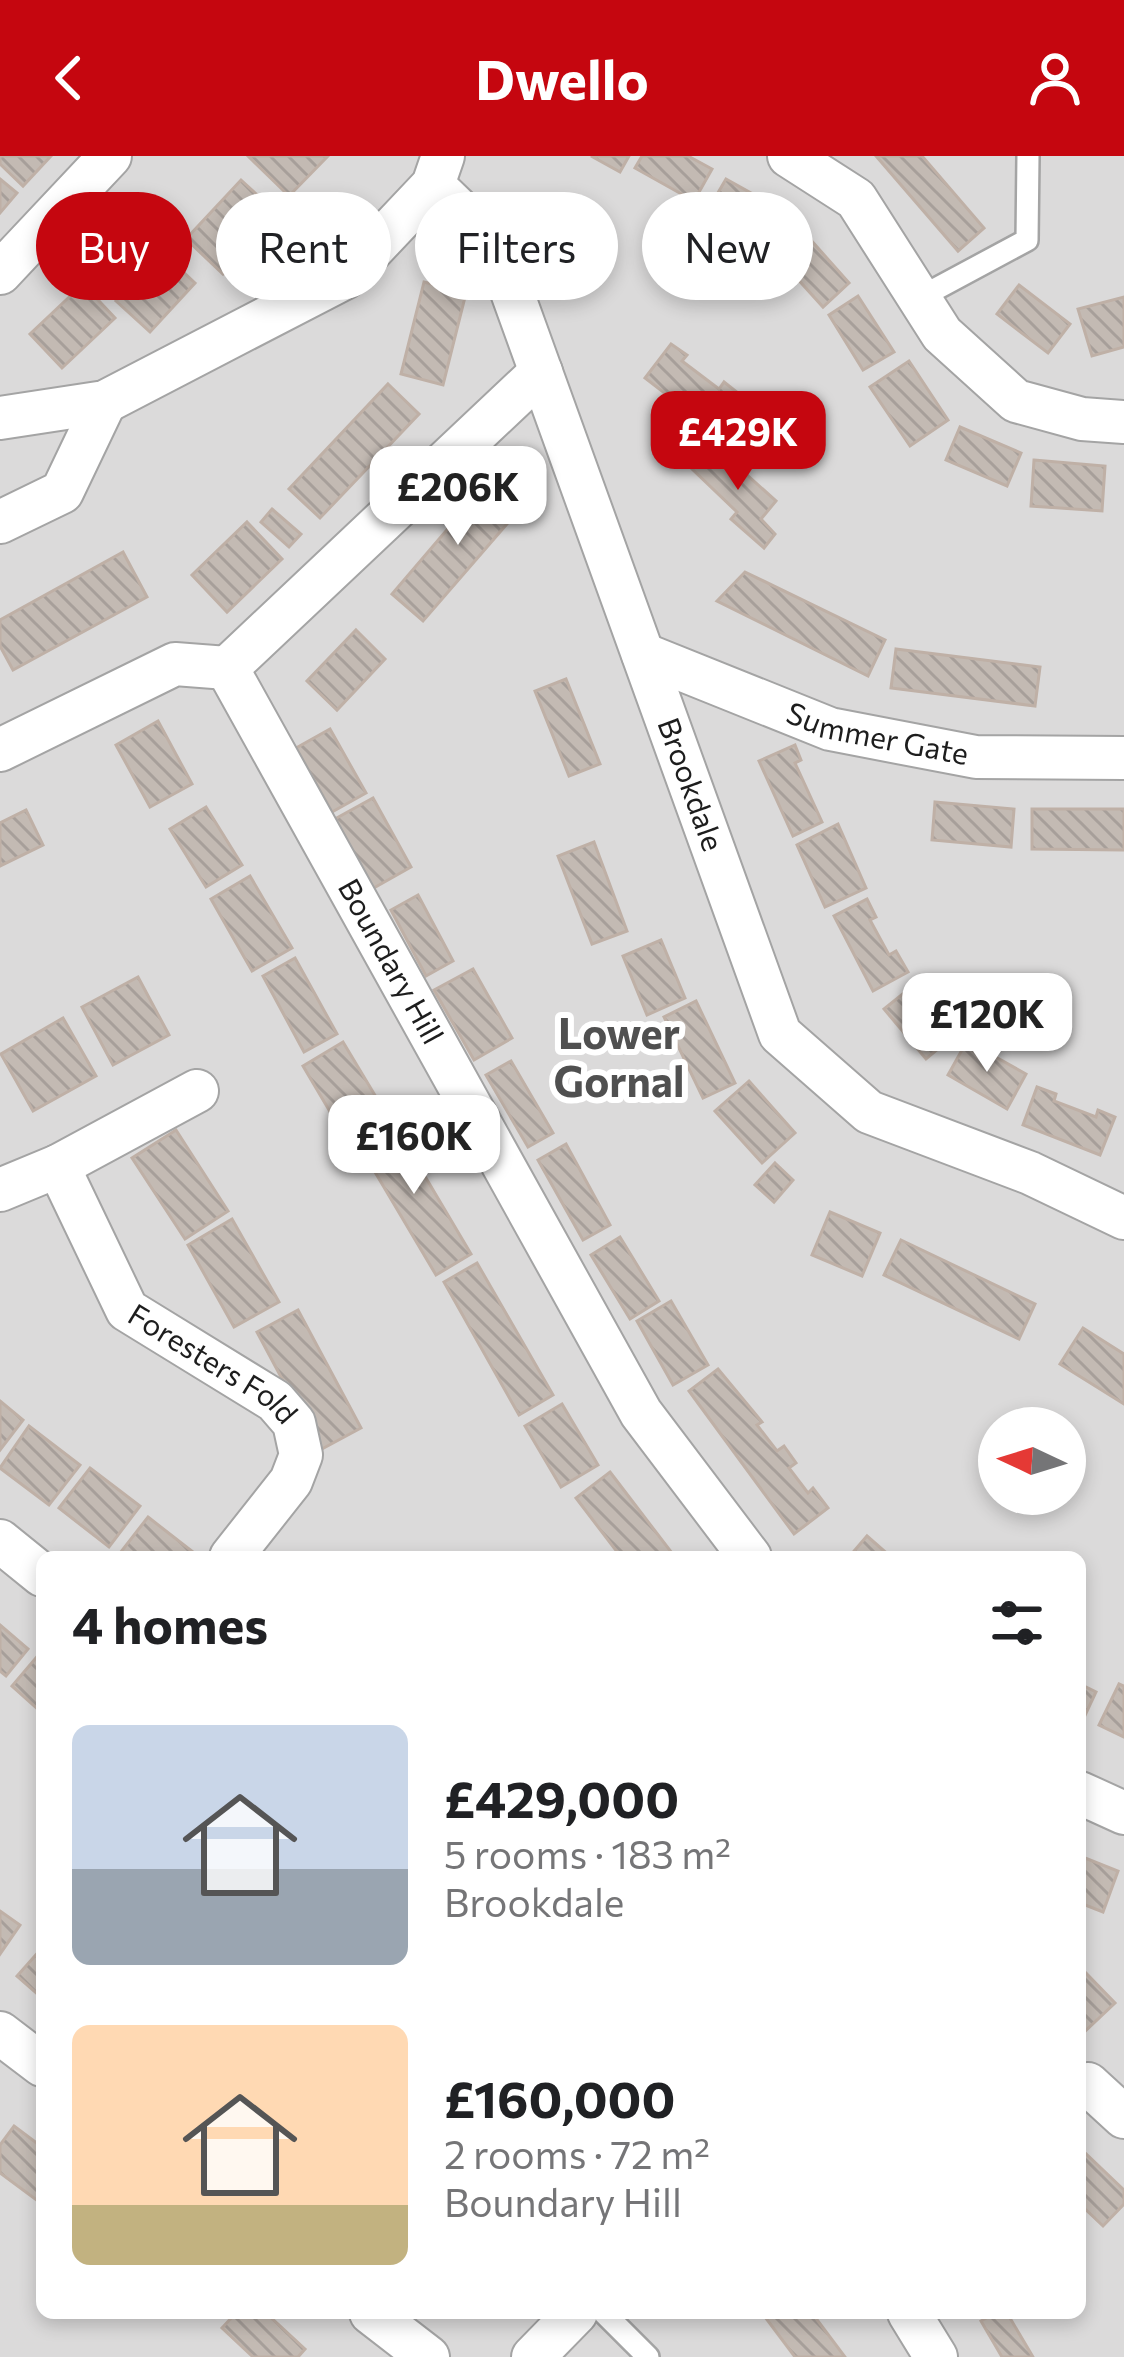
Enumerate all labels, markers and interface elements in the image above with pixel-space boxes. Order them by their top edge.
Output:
icon: back [36,45,102,111]
text: Dwello [475,45,649,111]
icon: person [1022,45,1088,111]
chip: Buy [36,192,192,300]
chip: Rent [216,192,391,300]
chip: Filters [415,192,618,300]
chip: New [642,192,813,300]
pin: £429K [654,391,822,493]
text: £429K [678,406,798,454]
pin: £206K [374,446,542,548]
text: £206K [397,461,519,509]
street label: Summer Gate [782,693,972,771]
street label: Brookdale [651,712,733,855]
street label: Boundary Hill [332,871,453,1049]
pin: £120K [903,973,1071,1075]
text: £120K [929,988,1045,1036]
district label: Lower Gornal [554,1006,684,1106]
pin: £160K [330,1095,498,1197]
text: £160K [355,1110,473,1158]
street label: Foresters Fold [122,1294,307,1430]
north arrow [978,1407,1086,1515]
map controls [978,1407,1086,1515]
icon: filters [984,1590,1050,1656]
text: 4 homes [72,1592,268,1655]
text: £429,000 [444,1766,679,1829]
icon: home [168,1773,312,1917]
text: 5 rooms · 183 m² [444,1829,731,1877]
text: Brookdale [444,1877,624,1925]
text: £160,000 [444,2066,675,2129]
icon: home [168,2073,312,2217]
text: 2 rooms · 72 m² [444,2129,710,2177]
text: Boundary Hill [444,2177,682,2225]

